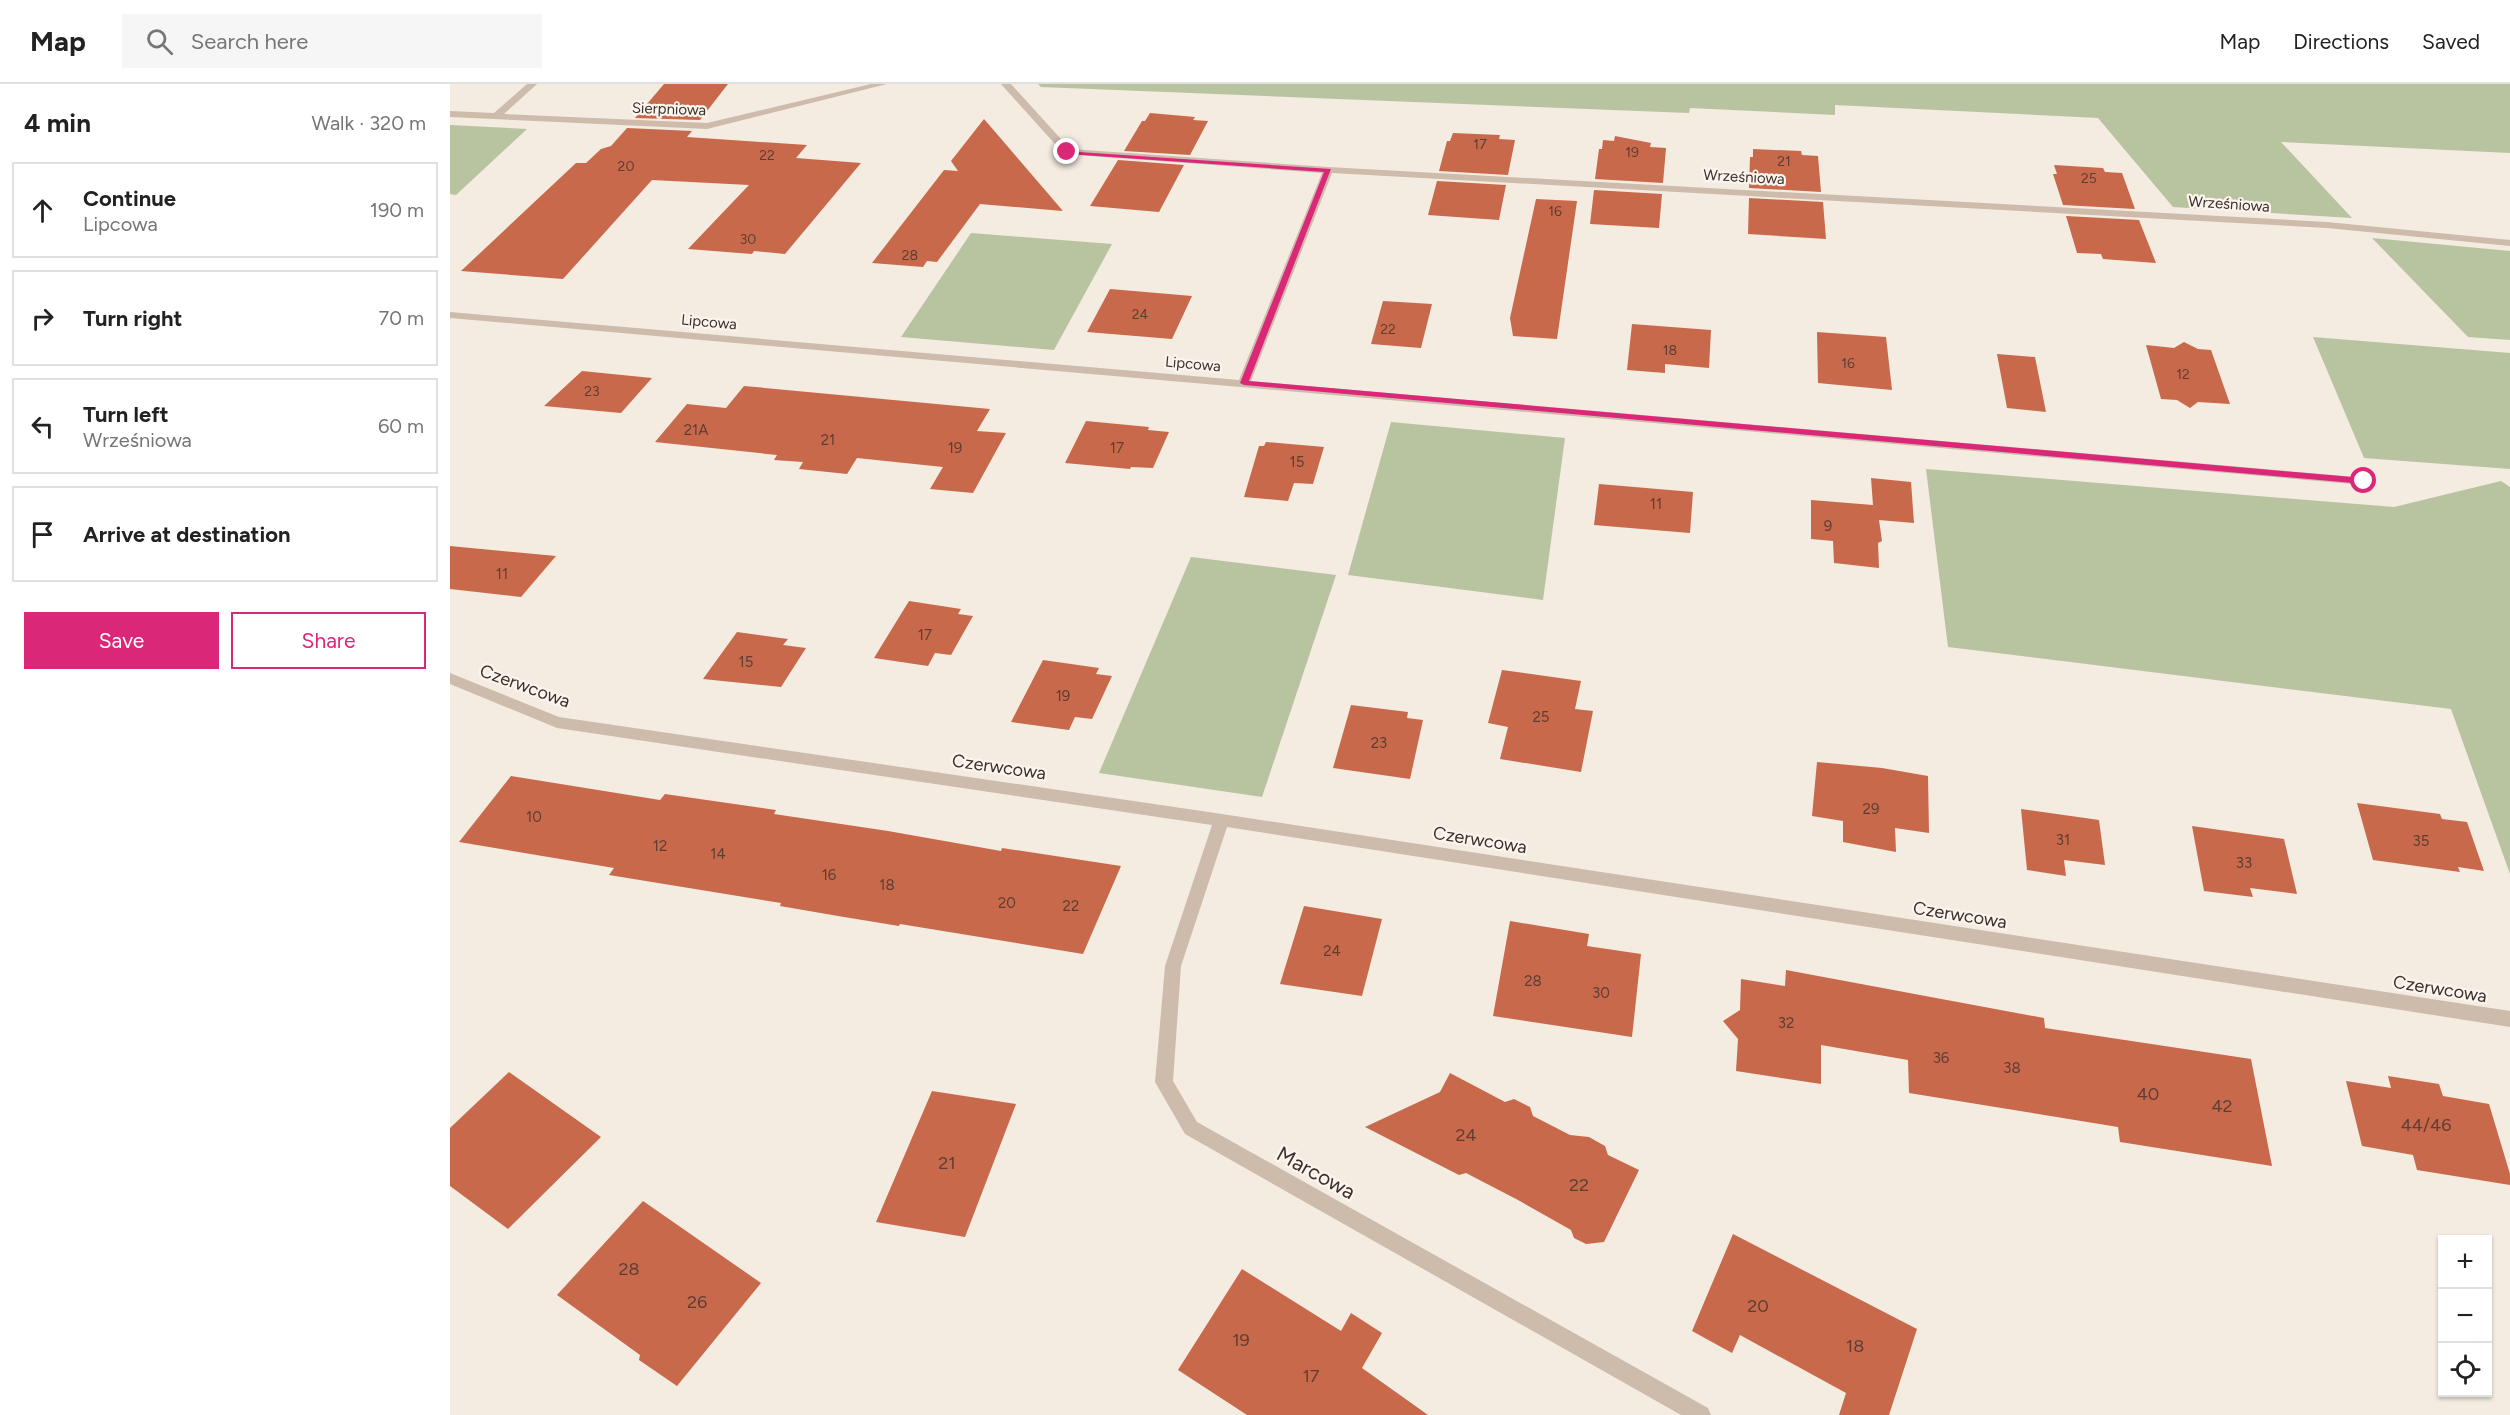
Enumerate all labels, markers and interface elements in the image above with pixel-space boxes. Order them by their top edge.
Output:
search box [122,14,542,68]
text: Map [30,24,86,58]
icon: search [143,25,176,58]
text: Search here [191,28,308,55]
text: Map [2219,29,2260,54]
text: Directions [2293,29,2389,54]
text: Saved [2422,29,2480,54]
street label: Sierpniowa [632,99,706,119]
text: 4 min [24,107,91,139]
text: Walk · 320 m [312,111,426,135]
house number: 17 [1473,136,1487,153]
route end [1053,138,1079,164]
house number: 19 [1625,144,1639,161]
house number: 22 [759,147,775,164]
house number: 21 [1777,153,1791,170]
house number: 20 [618,158,634,175]
street label: Wrześniowa [1703,166,1785,188]
house number: 25 [2081,170,2097,187]
text: Continue [83,185,176,212]
street label: Wrześniowa [2188,192,2270,216]
icon: ahead [26,194,59,227]
text: 190 m [370,198,424,222]
house number: 16 [1548,203,1562,220]
text: Lipcowa [83,212,158,236]
house number: 30 [740,231,756,248]
house number: 28 [902,247,918,264]
icon: right [26,302,59,335]
text: Turn right [83,305,182,332]
text: 70 m [378,306,424,330]
house number: 24 [1132,306,1149,323]
street label: Lipcowa [680,311,738,333]
house number: 22 [1380,321,1396,338]
house number: 18 [1663,342,1677,359]
street label: Lipcowa [1164,353,1222,375]
house number: 16 [1841,355,1855,372]
house number: 12 [2176,366,2190,383]
house number: 23 [584,383,600,400]
text: Turn left [83,401,169,428]
icon: left [26,410,59,443]
text: 60 m [378,414,424,438]
house number: 21A [684,421,708,439]
text: Wrześniowa [83,428,192,452]
house number: 21 [821,431,835,449]
house number: 19 [948,439,962,457]
house number: 17 [1110,439,1124,457]
house number: 15 [1290,453,1304,471]
route start [2350,467,2376,493]
house number: 11 [1650,495,1662,513]
house number: 9 [1824,517,1832,535]
icon: arrive [26,518,59,551]
text: Arrive at destination [83,521,291,548]
house number: 11 [496,565,508,583]
button: Save [24,612,219,669]
button: Share [231,612,426,669]
house number: 17 [918,626,932,644]
house number: 15 [739,653,753,671]
street label: Czerwcowa [477,659,573,713]
house number: 19 [1056,687,1070,705]
house number: 25 [1532,708,1550,726]
house number: 23 [1371,734,1387,752]
street label: Czerwcowa [951,750,1047,784]
house number: 29 [1863,800,1879,818]
house number: 10 [526,808,542,826]
street label: Czerwcowa [1432,822,1528,858]
house number: 31 [2056,831,2070,849]
house number: 35 [2413,832,2429,850]
house number: 12 [653,837,667,855]
house number: 14 [710,845,726,863]
house number: 33 [2236,854,2252,872]
house number: 16 [822,866,837,884]
house number: 18 [879,876,895,894]
house number: 20 [998,894,1016,912]
house number: 22 [1063,897,1079,915]
street label: Czerwcowa [1912,897,2008,933]
house number: 24 [1323,942,1341,960]
street label: Czerwcowa [2392,971,2488,1007]
house number: 28 [1524,972,1542,990]
house number: 30 [1592,984,1610,1002]
house number: 32 [1778,1014,1794,1032]
house number: 36 [1933,1049,1950,1067]
house number: 38 [2003,1059,2021,1077]
house number: 40 [2137,1083,2159,1105]
house number: 42 [2211,1095,2233,1117]
house number: 44/46 [2401,1114,2451,1136]
house number: 24 [1455,1124,1477,1146]
street label: Marcowa [1273,1141,1360,1204]
house number: 21 [938,1152,956,1174]
house number: 22 [1569,1174,1589,1196]
map controls [2438,1235,2492,1397]
button: + [2438,1235,2492,1289]
house number: 28 [618,1258,640,1280]
button: − [2438,1289,2492,1343]
house number: 26 [687,1291,707,1313]
house number: 20 [1747,1295,1769,1317]
house number: 19 [1232,1329,1250,1351]
house number: 18 [1846,1335,1864,1357]
button: locate [2438,1343,2492,1397]
house number: 17 [1302,1365,1320,1387]

